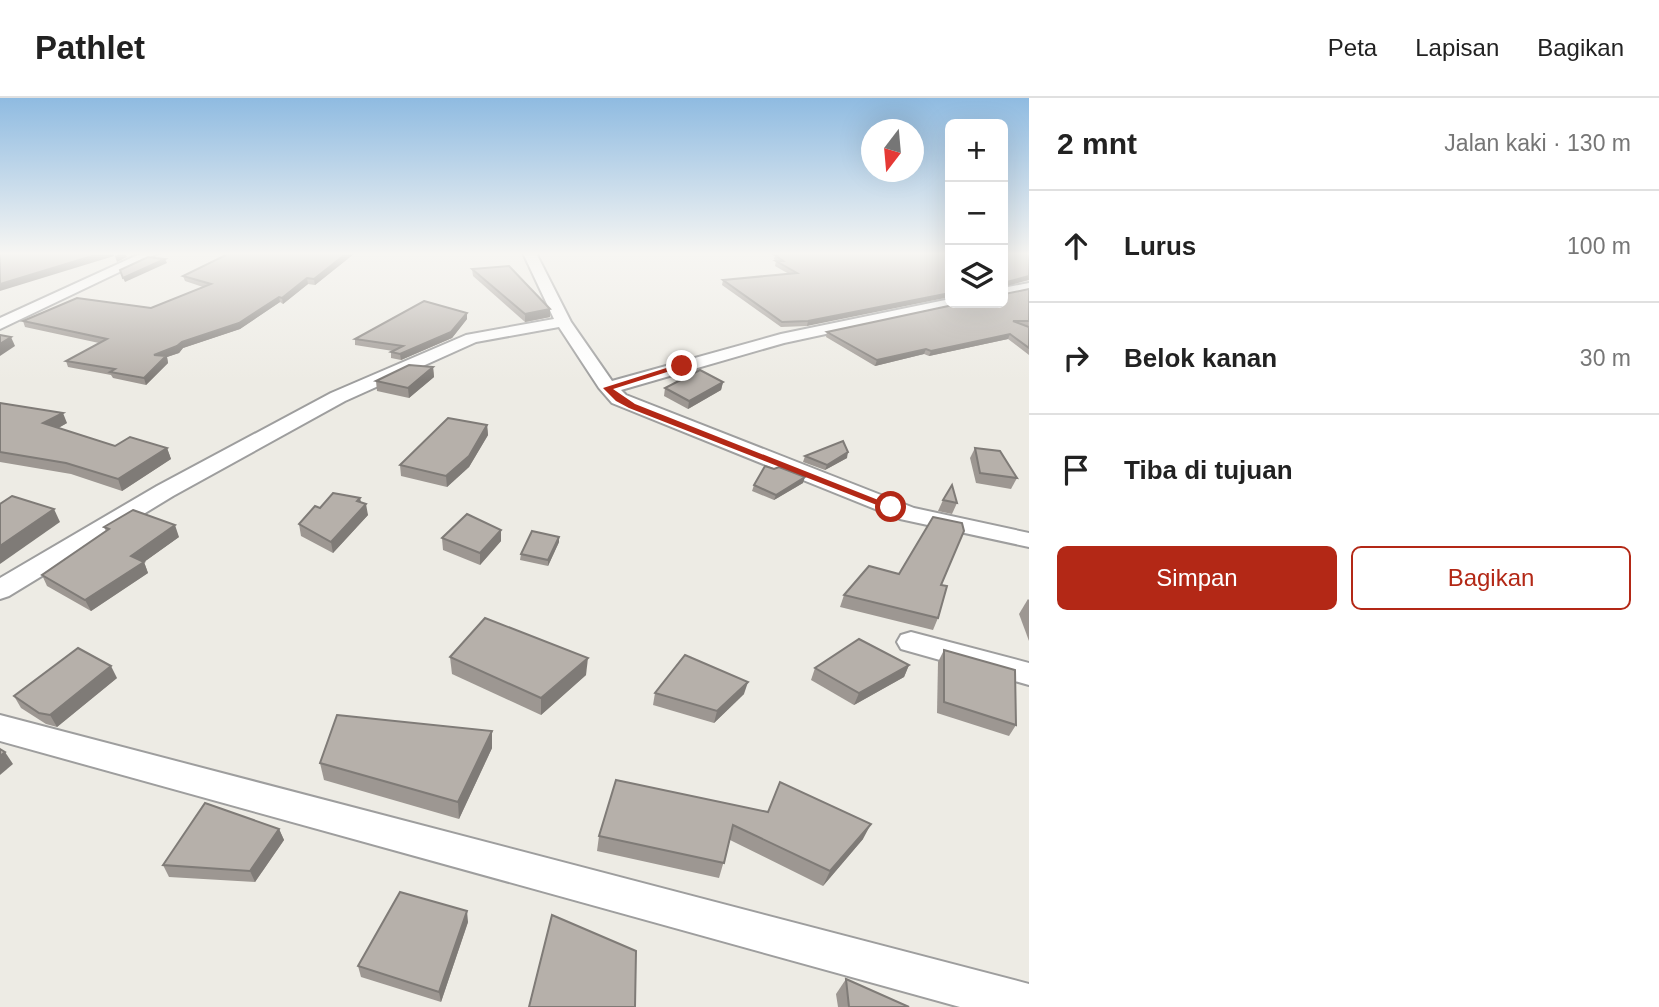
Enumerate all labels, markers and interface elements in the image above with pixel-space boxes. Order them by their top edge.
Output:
text: Pathlet [35,29,145,66]
text: Peta [1328,34,1377,61]
text: Lapisan [1415,34,1499,61]
text: Bagikan [1537,34,1624,61]
north arrow [861,119,924,182]
map controls [945,119,1008,308]
button: + [945,119,1008,182]
text: 2 mnt [1057,127,1137,160]
text: Jalan kaki · 130 m [1444,130,1631,156]
button: − [945,182,1008,245]
icon: ahead [1057,227,1095,265]
text: Lurus [1124,231,1196,261]
text: 100 m [1567,233,1631,259]
button: layers [945,245,1008,308]
icon: right [1057,339,1095,377]
text: Belok kanan [1124,343,1277,373]
text: 30 m [1580,345,1631,371]
route end [666,350,697,381]
icon: arrive [1057,451,1095,489]
text: Tiba di tujuan [1124,455,1293,485]
route start [875,491,906,522]
button: Simpan [1057,546,1337,610]
button: Bagikan [1351,546,1631,610]

